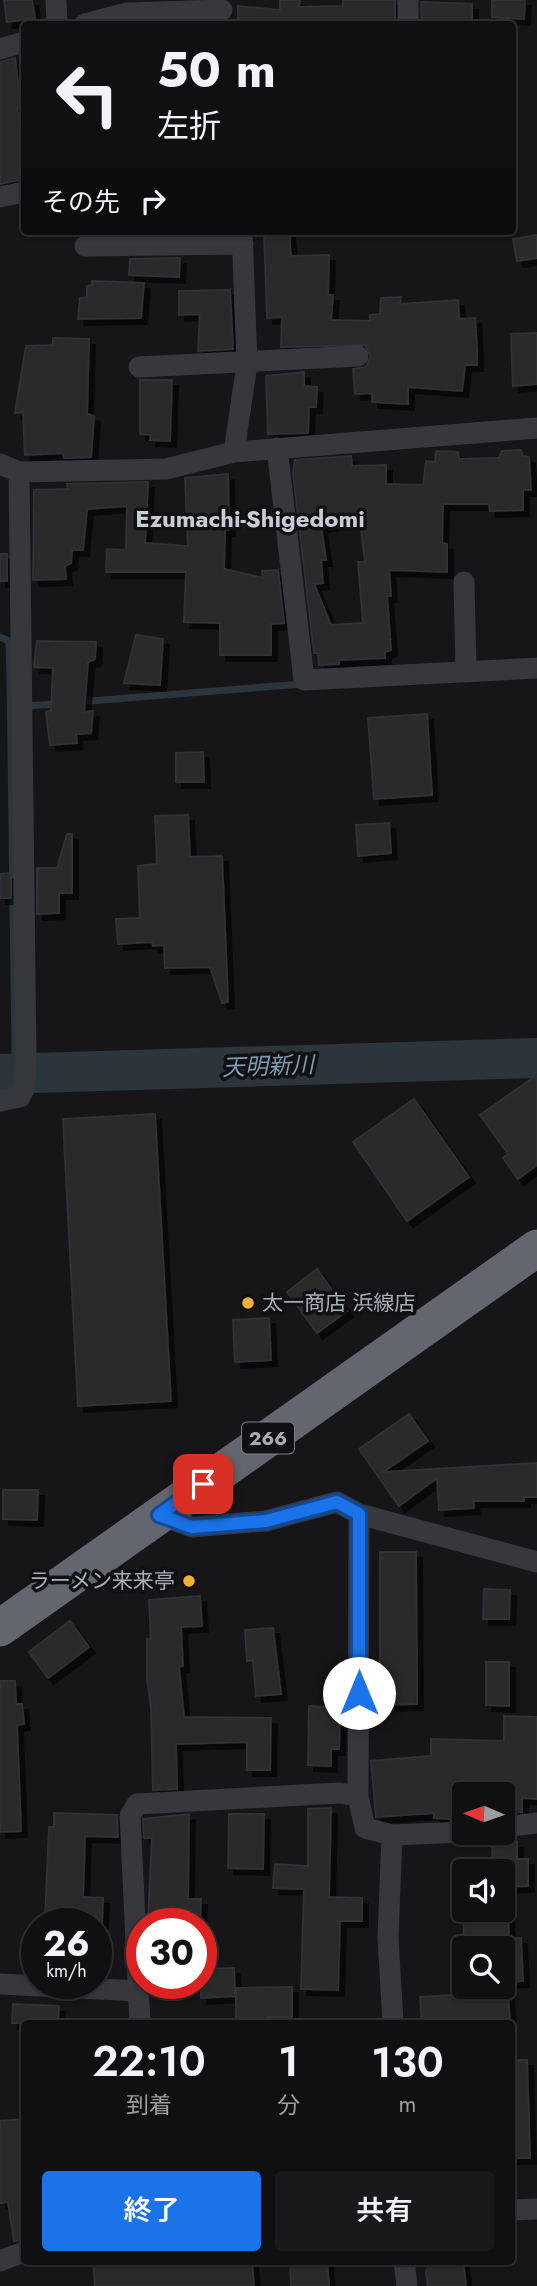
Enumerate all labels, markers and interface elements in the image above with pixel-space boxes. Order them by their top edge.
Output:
text: 50 m [157,35,276,105]
icon: left [42,49,133,140]
text: 左折 [157,103,221,149]
icon: right [134,182,172,220]
text: その先 [42,183,120,221]
district label: Ezumachi-Shigedomi [135,501,365,536]
water label: 天明新川 [221,1047,318,1085]
place label: 太一商店 浜線店 [262,1288,415,1318]
marker: 太一商店 浜線店 [240,1295,256,1311]
road number: 266 [242,1422,294,1454]
pin [173,1454,233,1514]
icon: arrive [184,1465,222,1503]
place label: ラーメン来来亭 [29,1566,175,1596]
marker: ラーメン来来亭 [181,1573,197,1589]
position arrow [322,1656,396,1730]
north arrow [452,1782,514,1844]
map controls [452,1782,515,1999]
button: sound [452,1859,515,1922]
speed limit sign: 30 [126,1908,217,1999]
text: 26 [43,1919,90,1969]
button: search [452,1936,515,1999]
text: km/h [46,1958,87,1984]
text: 22:10 [92,2031,206,2092]
text: 1 [278,2031,299,2092]
text: 130 [371,2032,444,2093]
text: m [399,2087,416,2121]
text: 到着 [126,2088,172,2122]
text: 分 [277,2088,300,2122]
button: 終了 [42,2171,261,2251]
button: 共有 [275,2171,494,2251]

